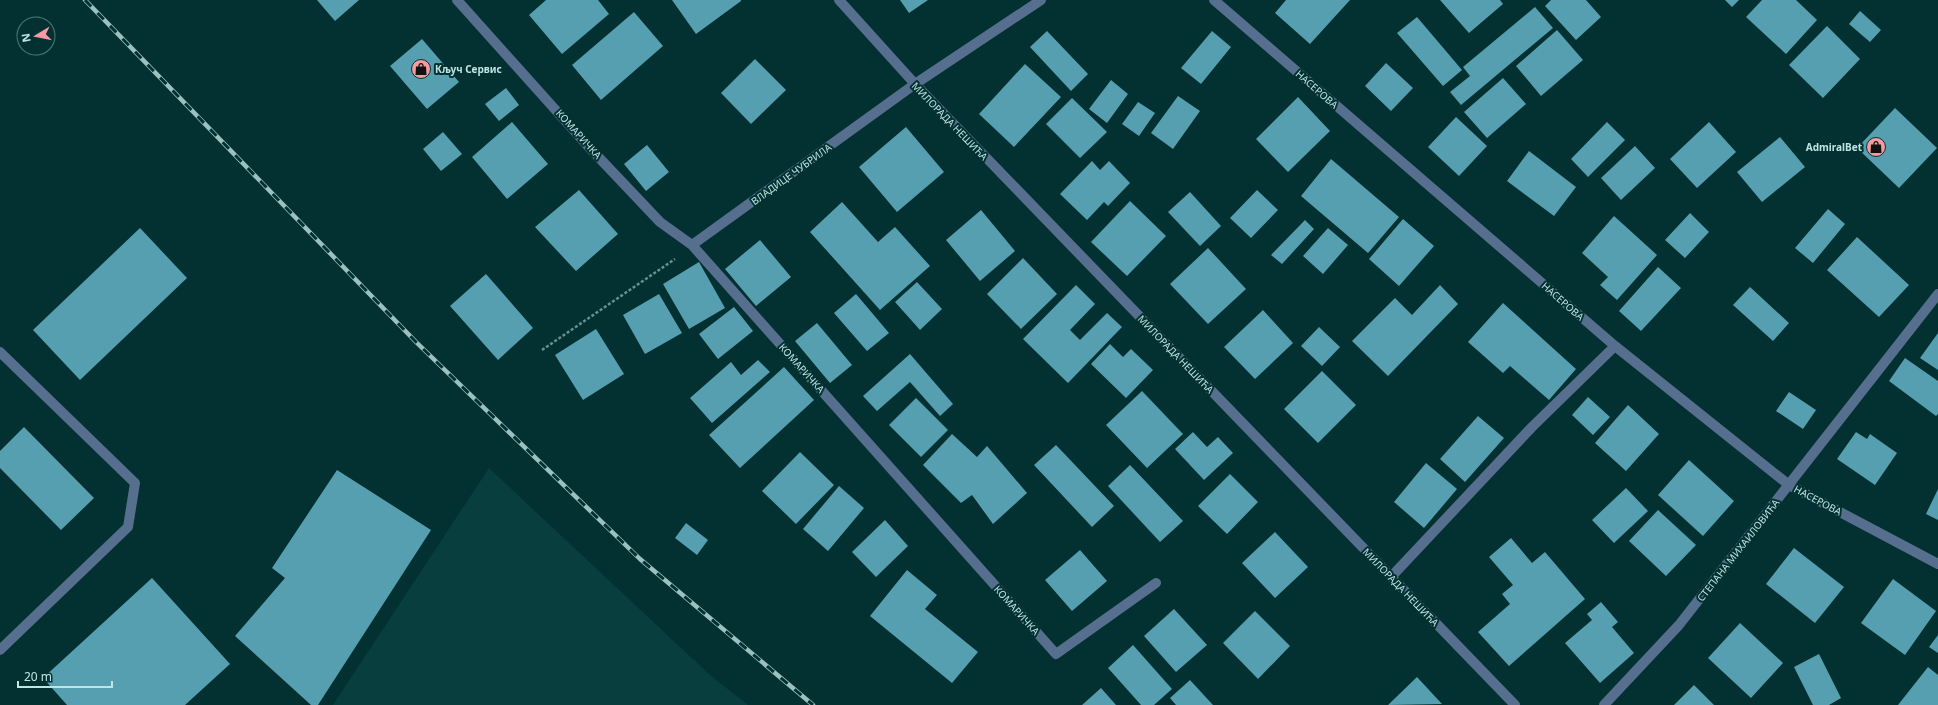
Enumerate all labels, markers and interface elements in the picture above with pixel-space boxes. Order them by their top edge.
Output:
north arrow [16,16,56,56]
text: N [17,32,34,44]
shop icon: Кључ Сервис [410,58,432,80]
place label: Кључ Сервис [435,62,502,76]
street label: НАСЕРОВА [1293,67,1342,112]
street label: МИЛОРАДА НЕШИЋА [909,79,992,164]
street label: КОМАРИЧКА [553,106,605,162]
shop icon: AdmiralBet [1865,136,1887,158]
street label: ВЛАДИЦЕ ЧУБРИЛА [748,140,835,208]
place label: AdmiralBet [1806,140,1863,154]
street label: НАСЕРОВА [1539,279,1588,324]
street label: МИЛОРАДА НЕШИЋА [1135,312,1218,397]
street label: КОМАРИЧКА [776,340,828,396]
street label: НАСЕРОВА [1792,482,1845,519]
street label: СТЕПАНА МИХАИЛОВИЋА [1694,495,1783,604]
street label: МИЛОРАДА НЕШИЋА [1360,545,1443,630]
street label: КОМАРИЧКА [991,582,1043,638]
scale bar [18,663,112,689]
text: 20 m [24,668,52,685]

